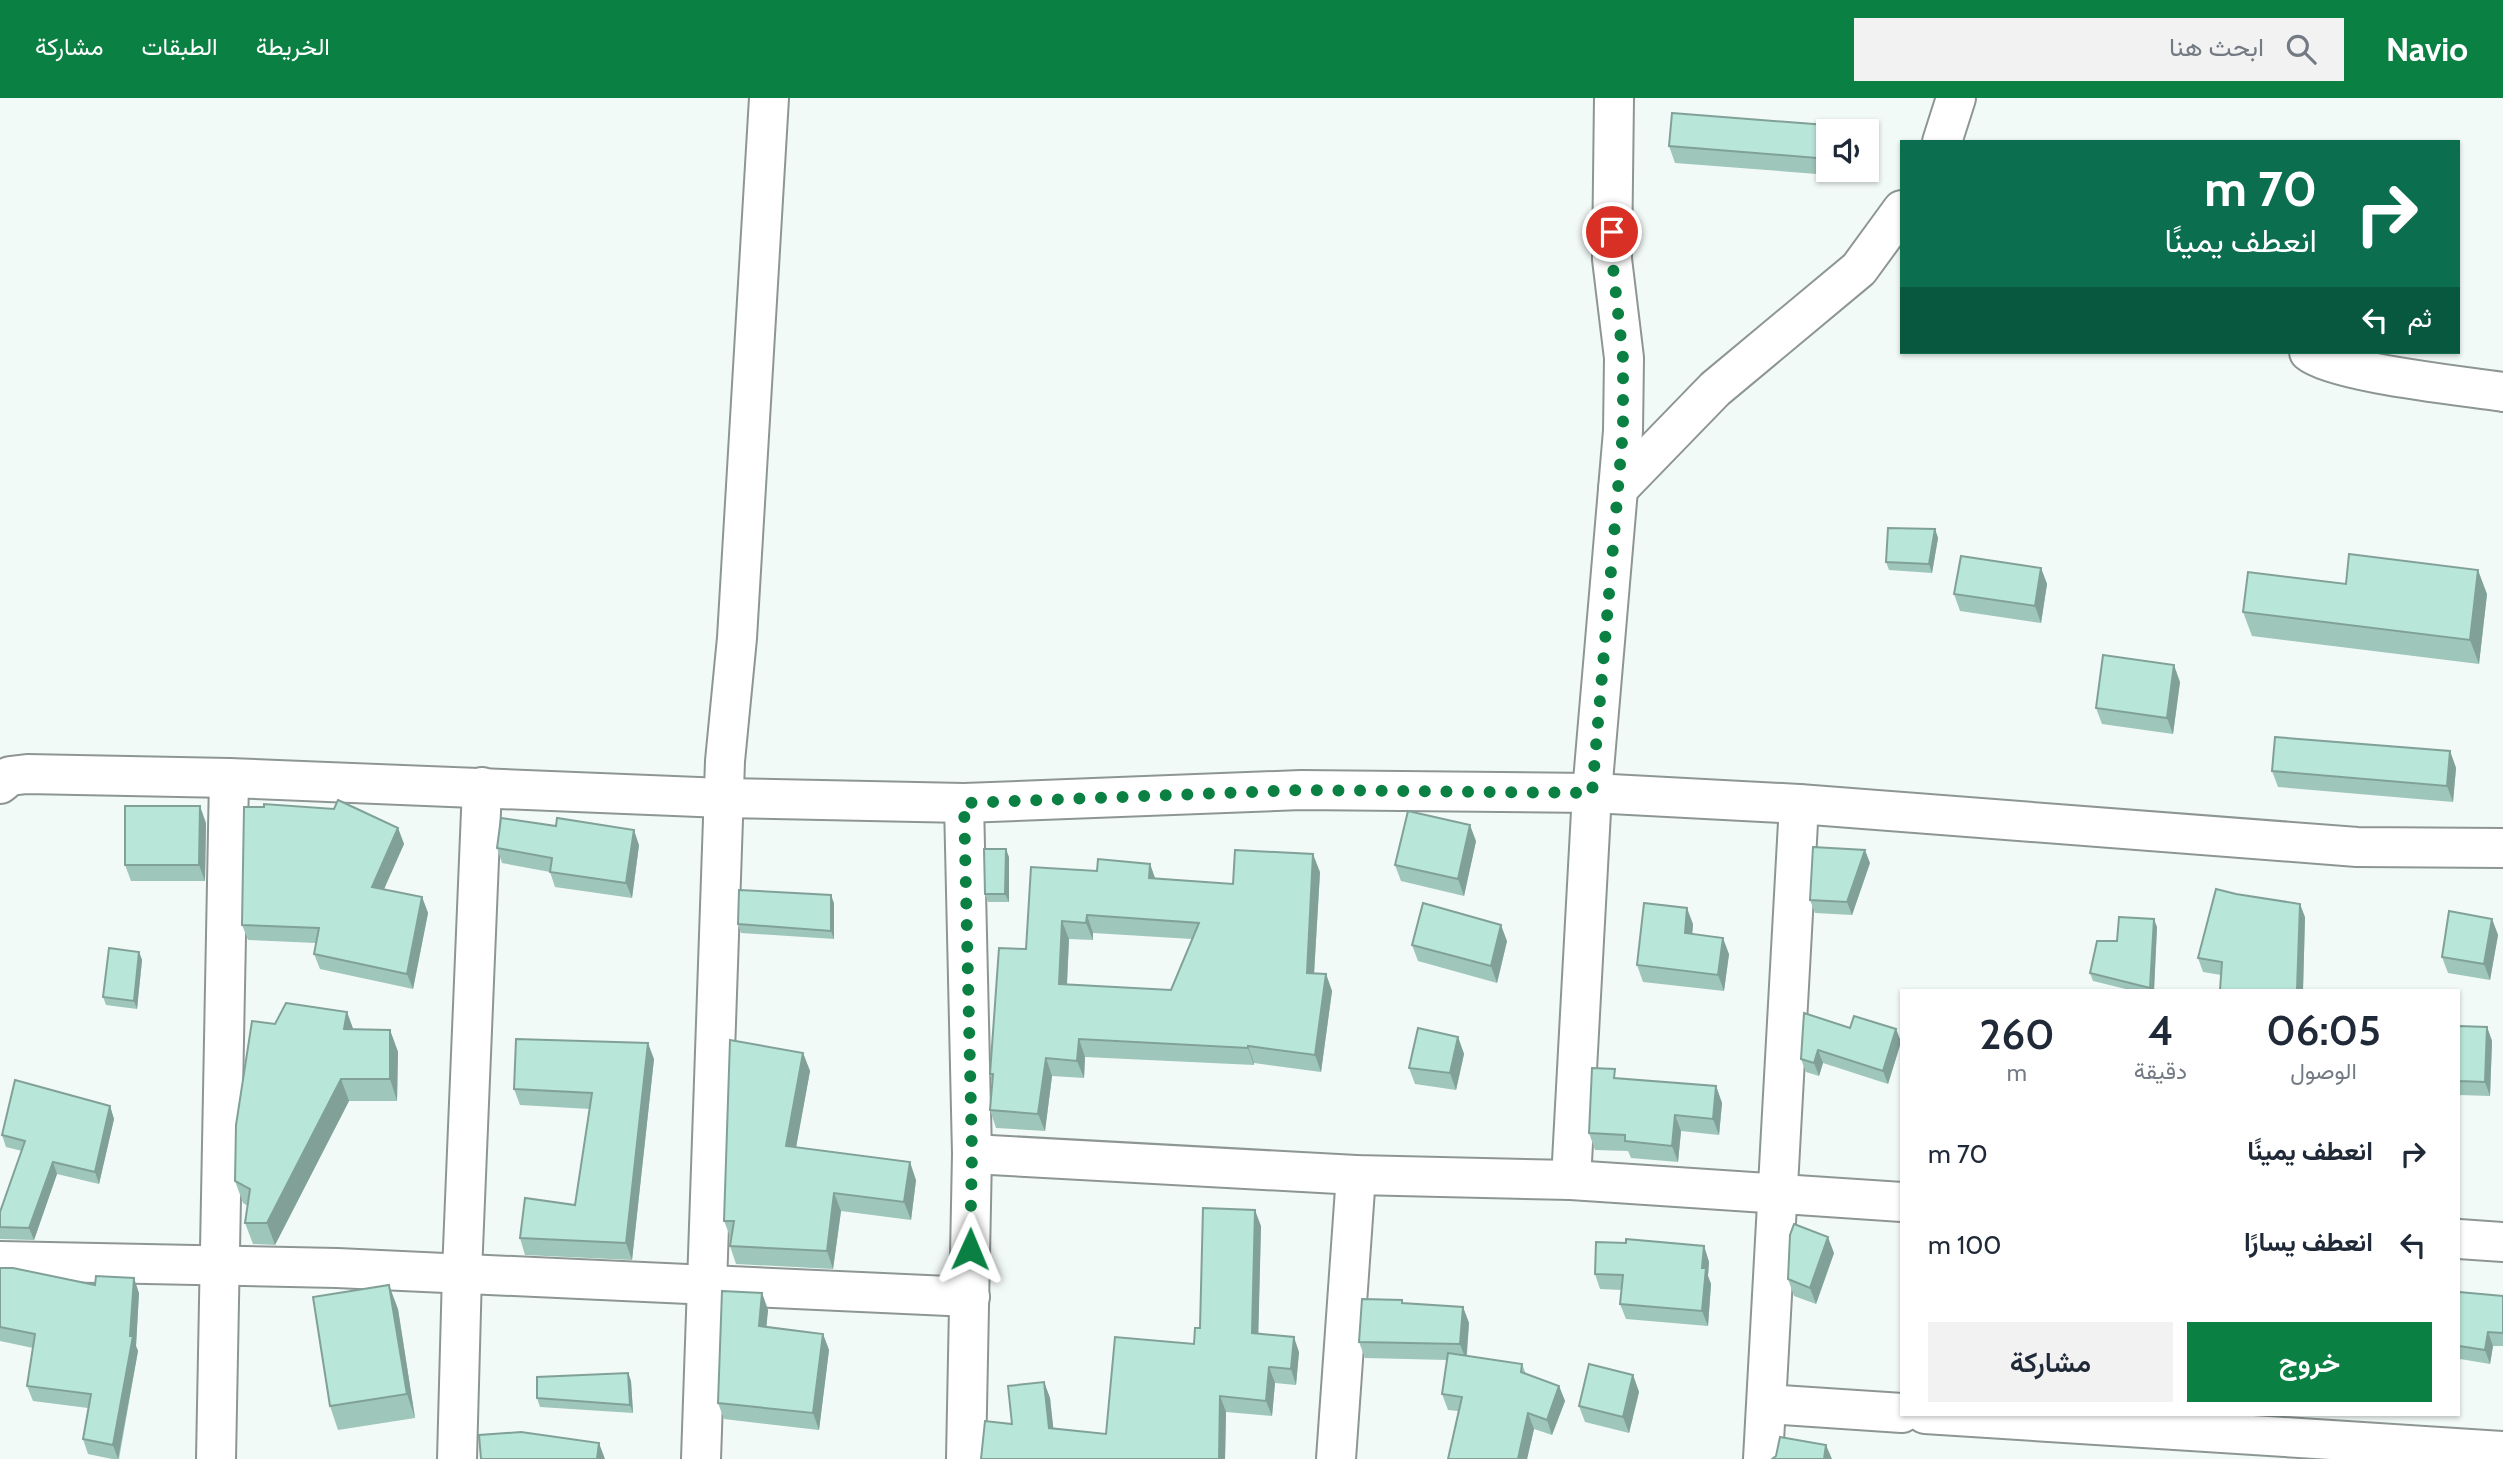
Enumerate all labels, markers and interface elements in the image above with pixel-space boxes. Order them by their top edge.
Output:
search box [1854,18,2344,81]
text: Navio [2386,29,2468,69]
icon: search [2282,30,2320,68]
text: ابحث هنا [2169,31,2264,63]
text: مشاركة [35,32,103,61]
text: الطبقات [141,32,218,61]
text: الخريطة [256,32,330,61]
map controls [1816,119,1879,182]
button: sound [1816,119,1879,182]
text: 70 m [2204,159,2317,218]
icon: right [2341,168,2432,259]
pin [1582,202,1642,262]
icon: arrive [1593,213,1631,251]
text: انعطف يمينًا [2165,221,2317,260]
icon: left [2356,301,2394,339]
text: ثم [2408,302,2432,334]
text: 4 [2148,1004,2173,1056]
text: 06:05 [2266,1004,2381,1056]
text: 260 [1979,1008,2055,1060]
text: دقيقة [2134,1057,2187,1085]
text: الوصول [2290,1057,2357,1085]
text: m [2007,1059,2027,1087]
text: انعطف يمينًا [2247,1135,2373,1167]
icon: right [2394,1135,2432,1173]
text: 70 m [1928,1138,1988,1170]
position arrow [933,1212,1007,1286]
text: انعطف يسارًا [2244,1226,2373,1258]
icon: left [2394,1226,2432,1264]
text: 100 m [1928,1229,2001,1261]
button: مشاركة [1928,1322,2173,1402]
button: خروج [2187,1322,2432,1402]

